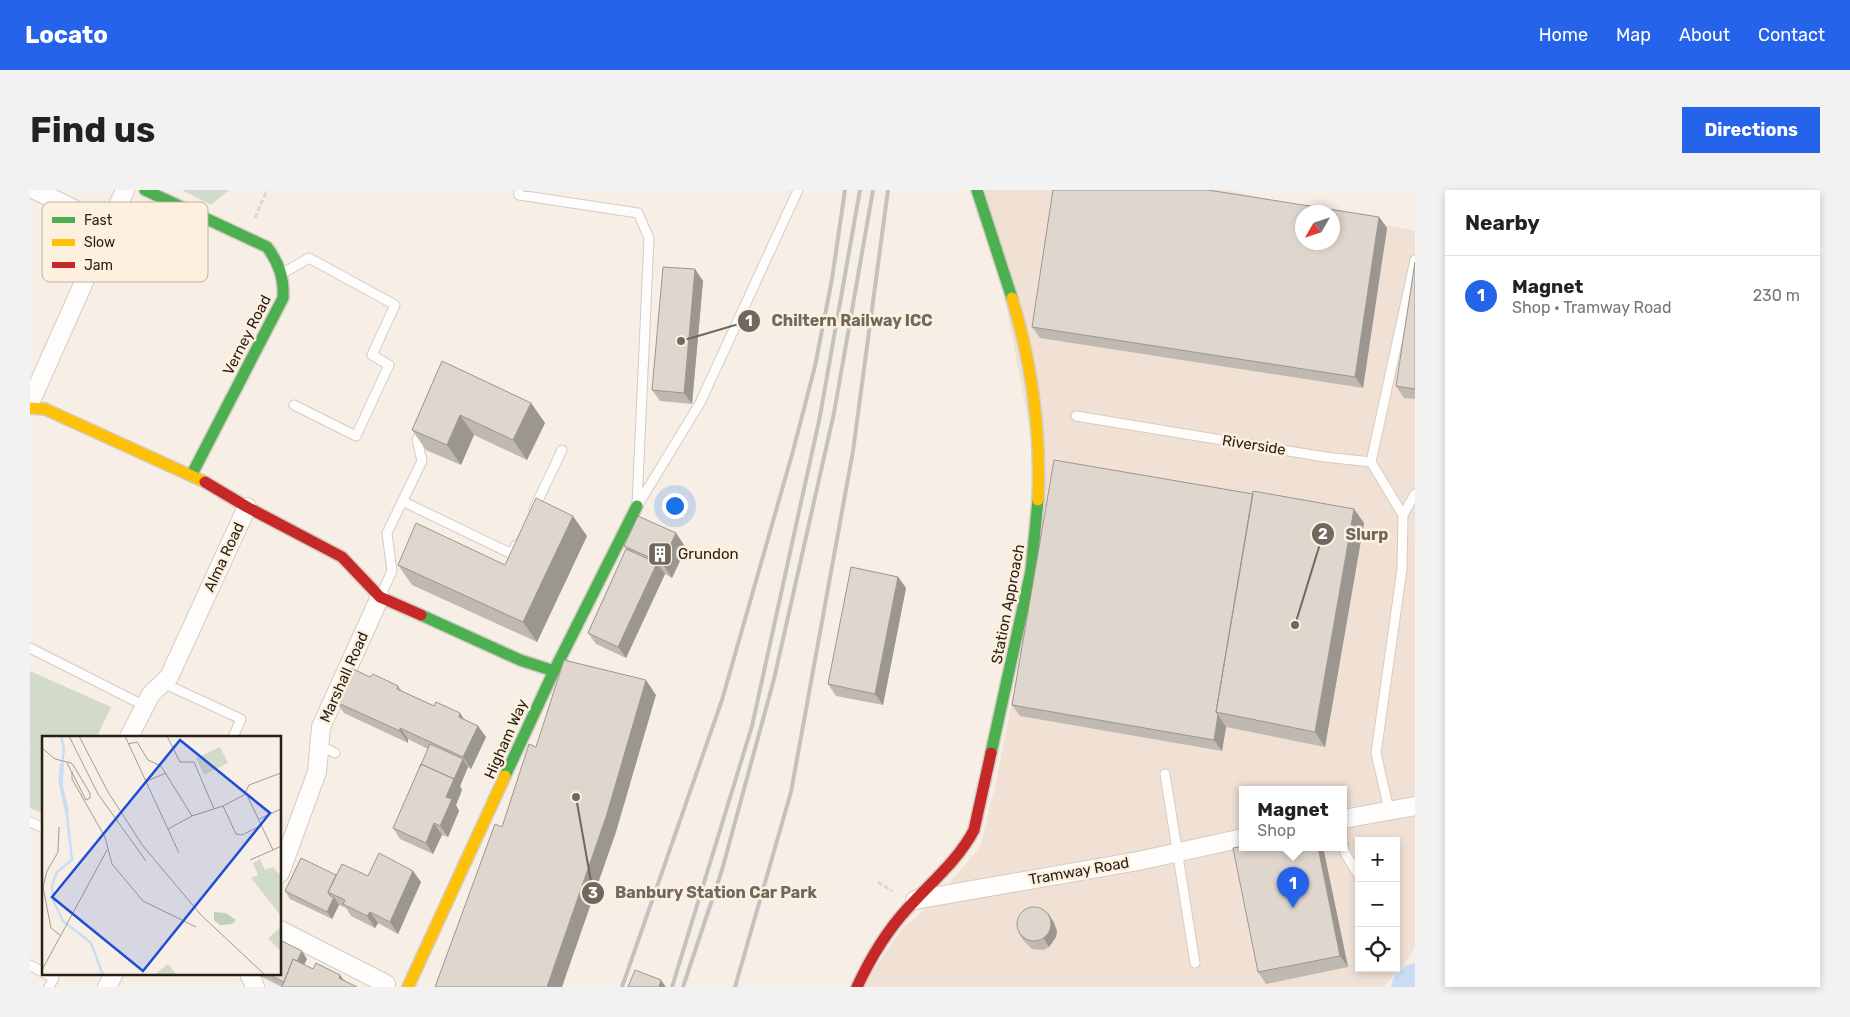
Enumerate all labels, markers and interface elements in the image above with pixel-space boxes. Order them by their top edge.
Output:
text: Locato [25,21,108,49]
text: Home [1539,24,1588,46]
text: Map [1616,24,1651,46]
text: About [1679,24,1730,46]
text: Contact [1758,24,1825,46]
button: Directions [1682,107,1820,153]
text: Find us [30,109,155,151]
legend [42,202,208,282]
north arrow [1295,205,1340,250]
text: Nearby [1465,210,1540,235]
text: Fast [84,212,113,229]
text: Slow [84,234,115,251]
text: Jam [84,257,113,274]
text: Magnet [1512,275,1583,298]
text: 1 [1477,286,1485,305]
text: 230 m [1753,286,1800,305]
street label: Verney Road [219,292,275,378]
text: Shop · Tramway Road [1512,298,1671,317]
callout: Chiltern Railway ICC [736,305,942,336]
text: Chiltern Railway ICC [772,311,932,330]
text: 1 [745,312,753,330]
street label: Riverside [1221,431,1287,459]
your location [662,493,688,519]
street label: Alma Road [200,519,248,595]
callout: Slurp [1310,519,1398,550]
text: 2 [1318,525,1328,543]
text: Slurp [1346,525,1388,544]
building icon: Grundon [647,541,673,567]
street label: Station Approach [988,543,1028,665]
place label: Grundon [678,545,739,563]
street label: Marshall Road [316,629,372,725]
street label: Higham Way [480,696,532,782]
inset map [42,736,281,974]
popup [1239,786,1347,851]
text: Magnet [1257,798,1329,821]
text: Shop [1257,821,1296,840]
map controls [1355,837,1400,972]
button: + [1355,837,1400,882]
street label: Tramway Road [1027,853,1131,889]
pin: 1 [1277,867,1309,908]
callout: Banbury Station Car Park [580,877,828,908]
button: − [1355,882,1400,927]
text: Banbury Station Car Park [615,883,818,902]
text: 3 [588,884,598,902]
button: locate [1355,927,1400,972]

